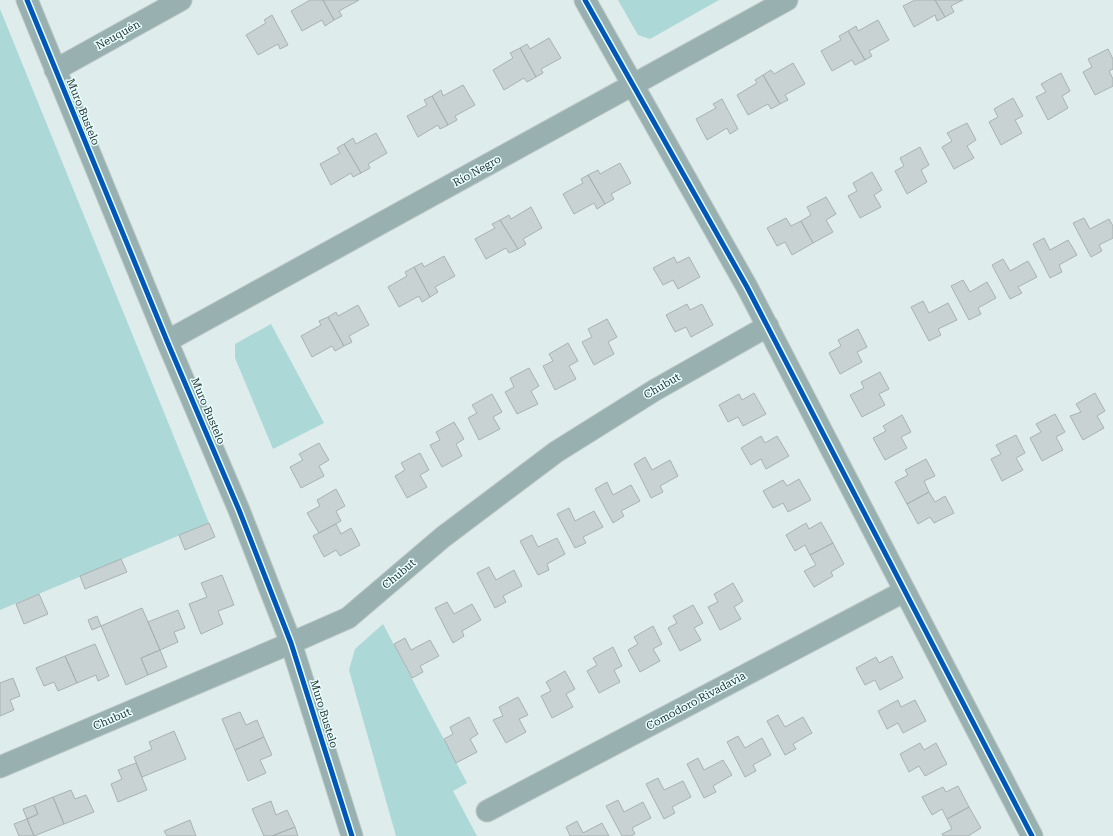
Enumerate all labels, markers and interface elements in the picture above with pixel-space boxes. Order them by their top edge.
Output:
street label: Neuquén [94,18,142,52]
street label: Muro Bustelo [64,77,102,147]
street label: Río Negro [451,152,503,189]
street label: Chubut [642,370,682,402]
street label: Muro Bustelo [188,376,228,446]
street label: Chubut [380,556,418,592]
street label: Comodoro Rivadavia [644,669,748,733]
street label: Muro Bustelo [307,678,341,750]
street label: Chubut [91,705,133,733]

